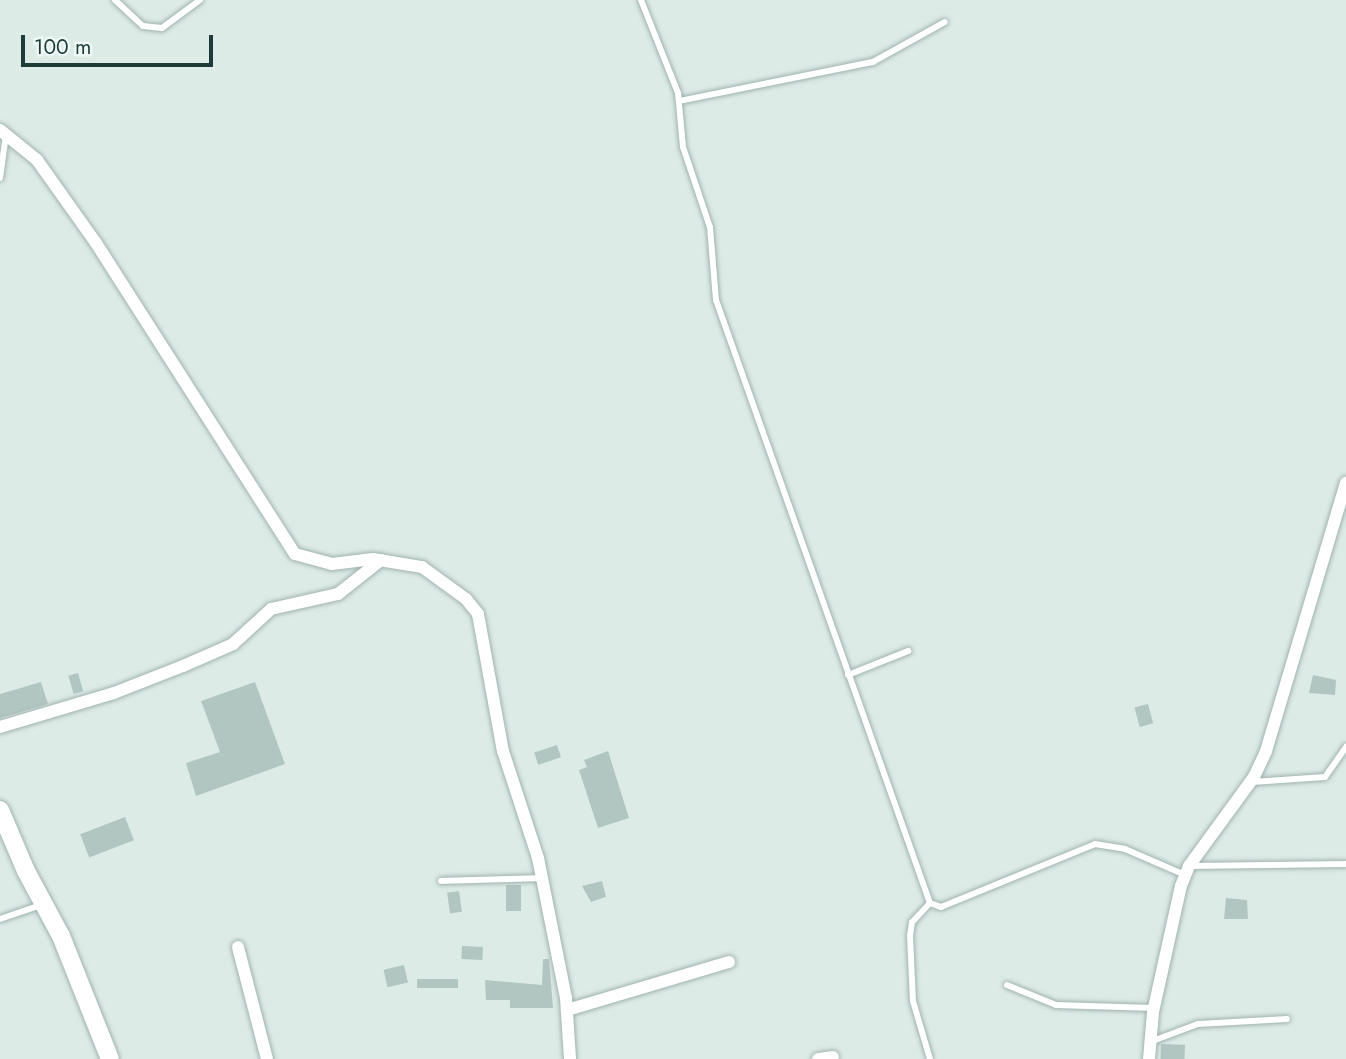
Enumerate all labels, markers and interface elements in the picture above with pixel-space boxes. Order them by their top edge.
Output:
scale bar [24,21,217,65]
text: 100 m [34,32,91,62]

